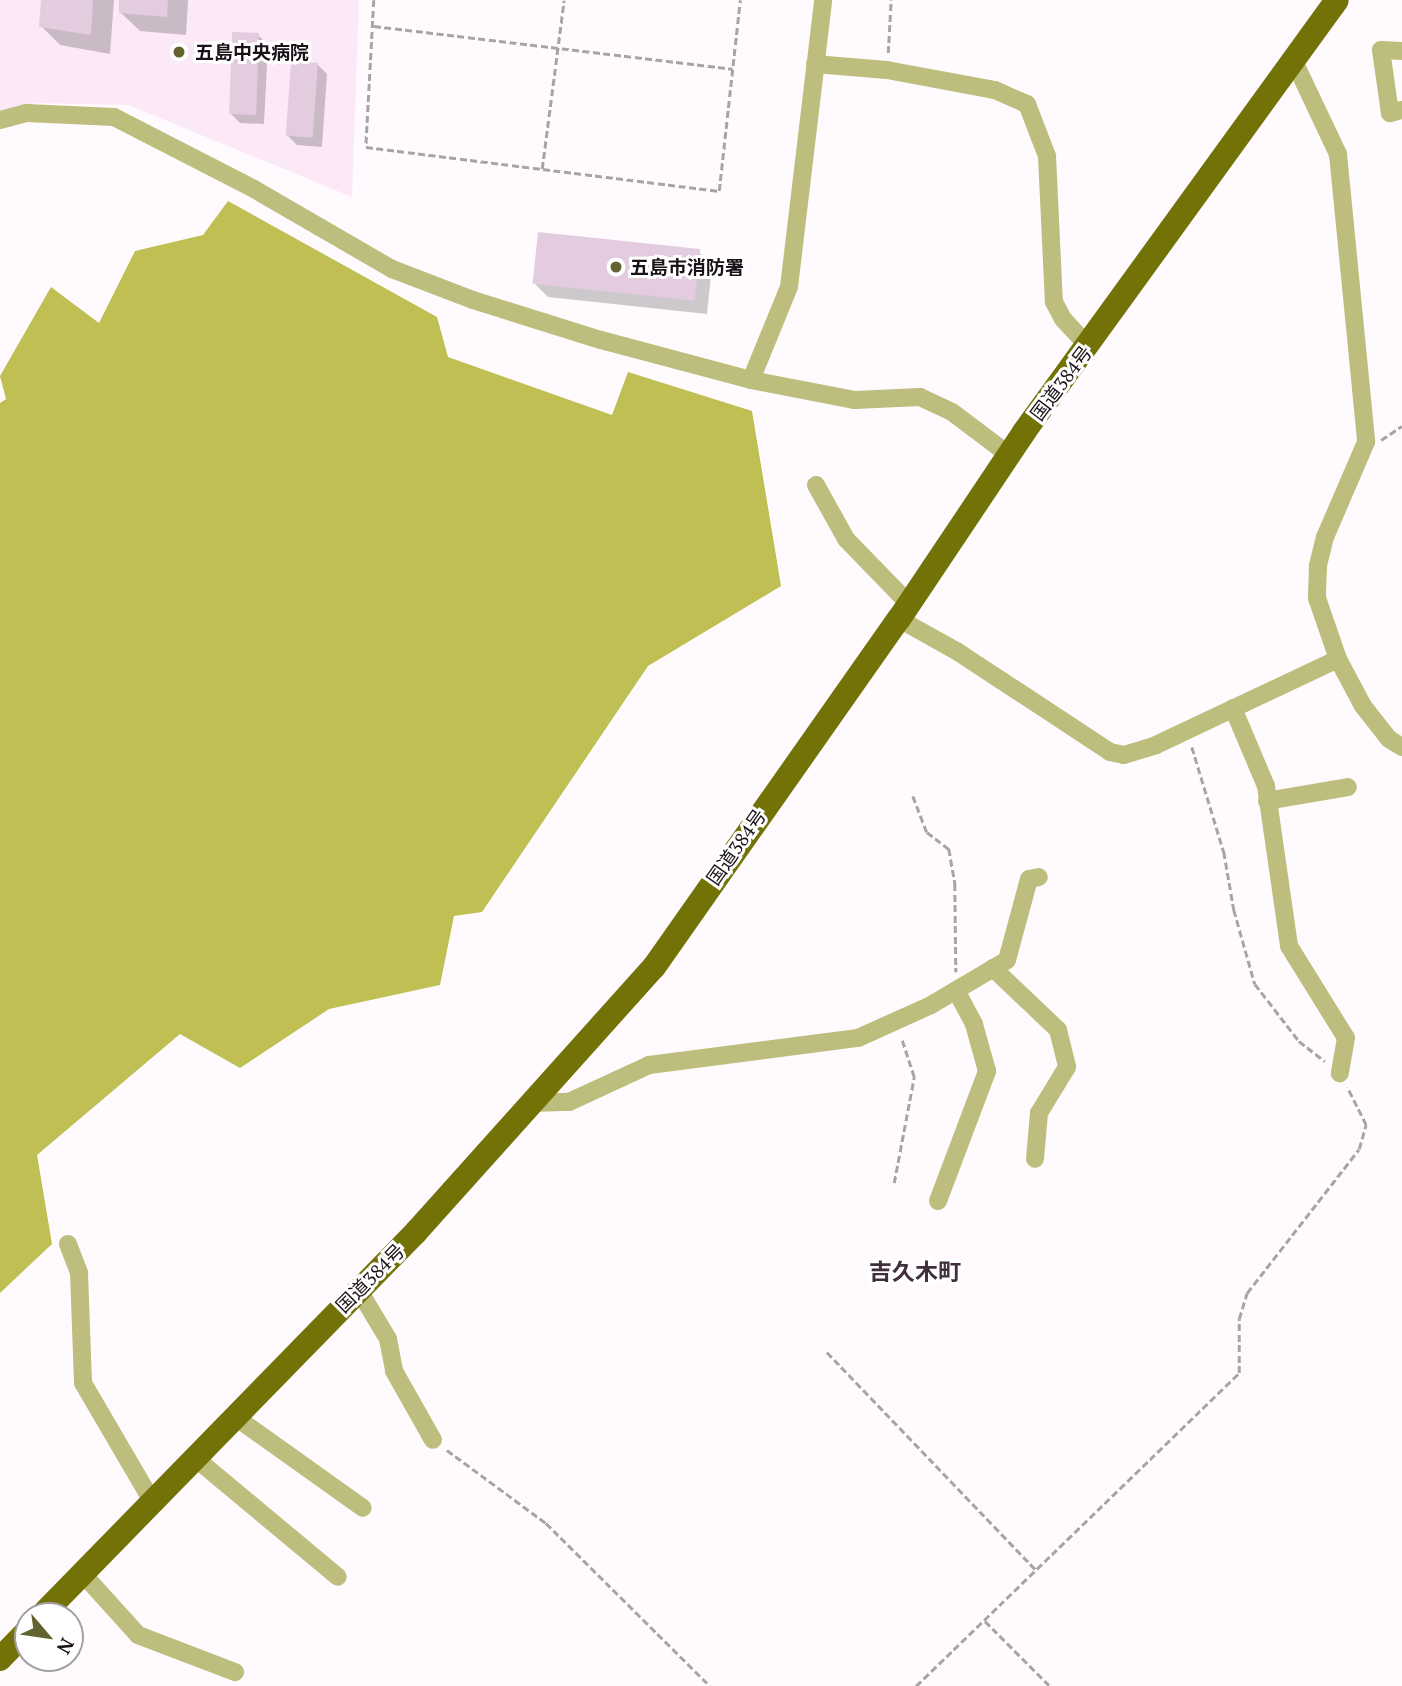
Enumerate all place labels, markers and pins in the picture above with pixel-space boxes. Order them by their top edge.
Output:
place label: 五島中央病院 [195,41,309,63]
marker: 五島中央病院 [169,42,189,62]
place label: 五島市消防署 [630,256,744,278]
marker: 五島市消防署 [608,259,624,275]

